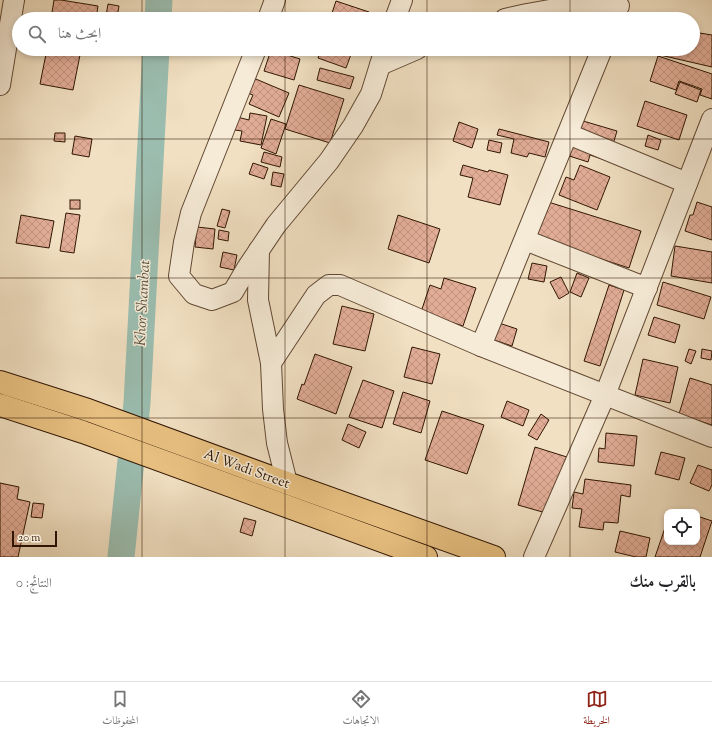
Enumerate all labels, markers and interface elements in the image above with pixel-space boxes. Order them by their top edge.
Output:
search box [12,12,700,56]
icon: search [26,23,48,45]
text: ابحث هنا [58,24,101,45]
water label: Khor Shambat [131,259,156,347]
street label: Al Wadi Street [200,445,292,495]
map controls [664,509,700,545]
button: locate [664,509,700,545]
scale bar [12,529,57,548]
text: 20 m [18,530,40,546]
text: بالقرب منك [630,571,696,595]
text: النتائج: 0 [16,575,52,593]
tab: المحفوظات [102,688,138,731]
tab: الاتجاهات [342,688,379,731]
tab: الخريطة [583,688,610,731]

